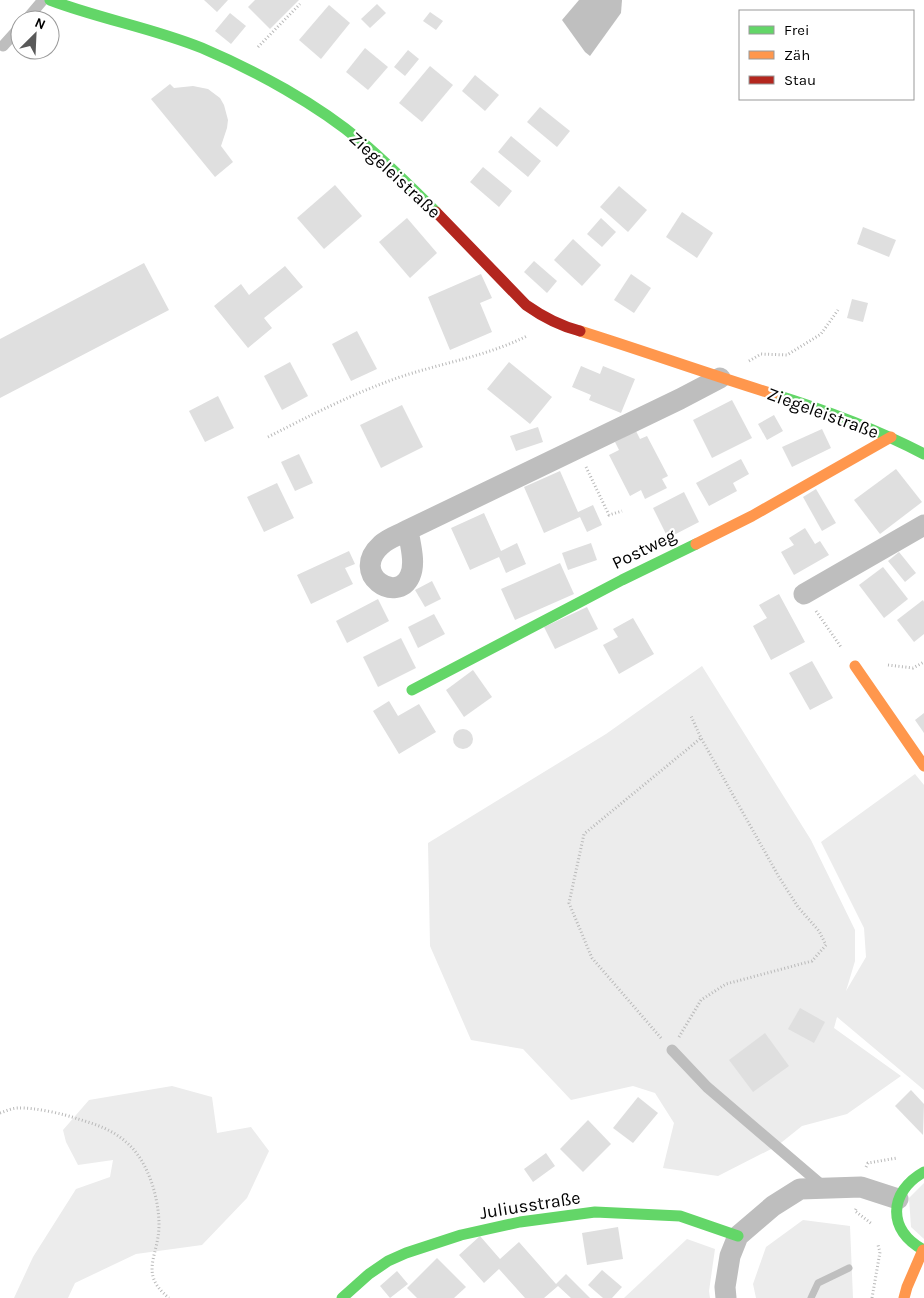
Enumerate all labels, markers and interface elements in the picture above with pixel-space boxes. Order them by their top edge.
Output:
north arrow [10,10,60,60]
legend [739,10,914,100]
text: N [32,14,48,33]
text: Frei [784,21,809,39]
text: Zäh [784,46,810,64]
text: Stau [784,71,816,89]
street label: Ziegeleistraße [345,127,445,223]
street label: Ziegeleistraße [764,383,882,443]
street label: Postweg [608,524,680,574]
street label: Juliusstraße [478,1186,582,1224]

